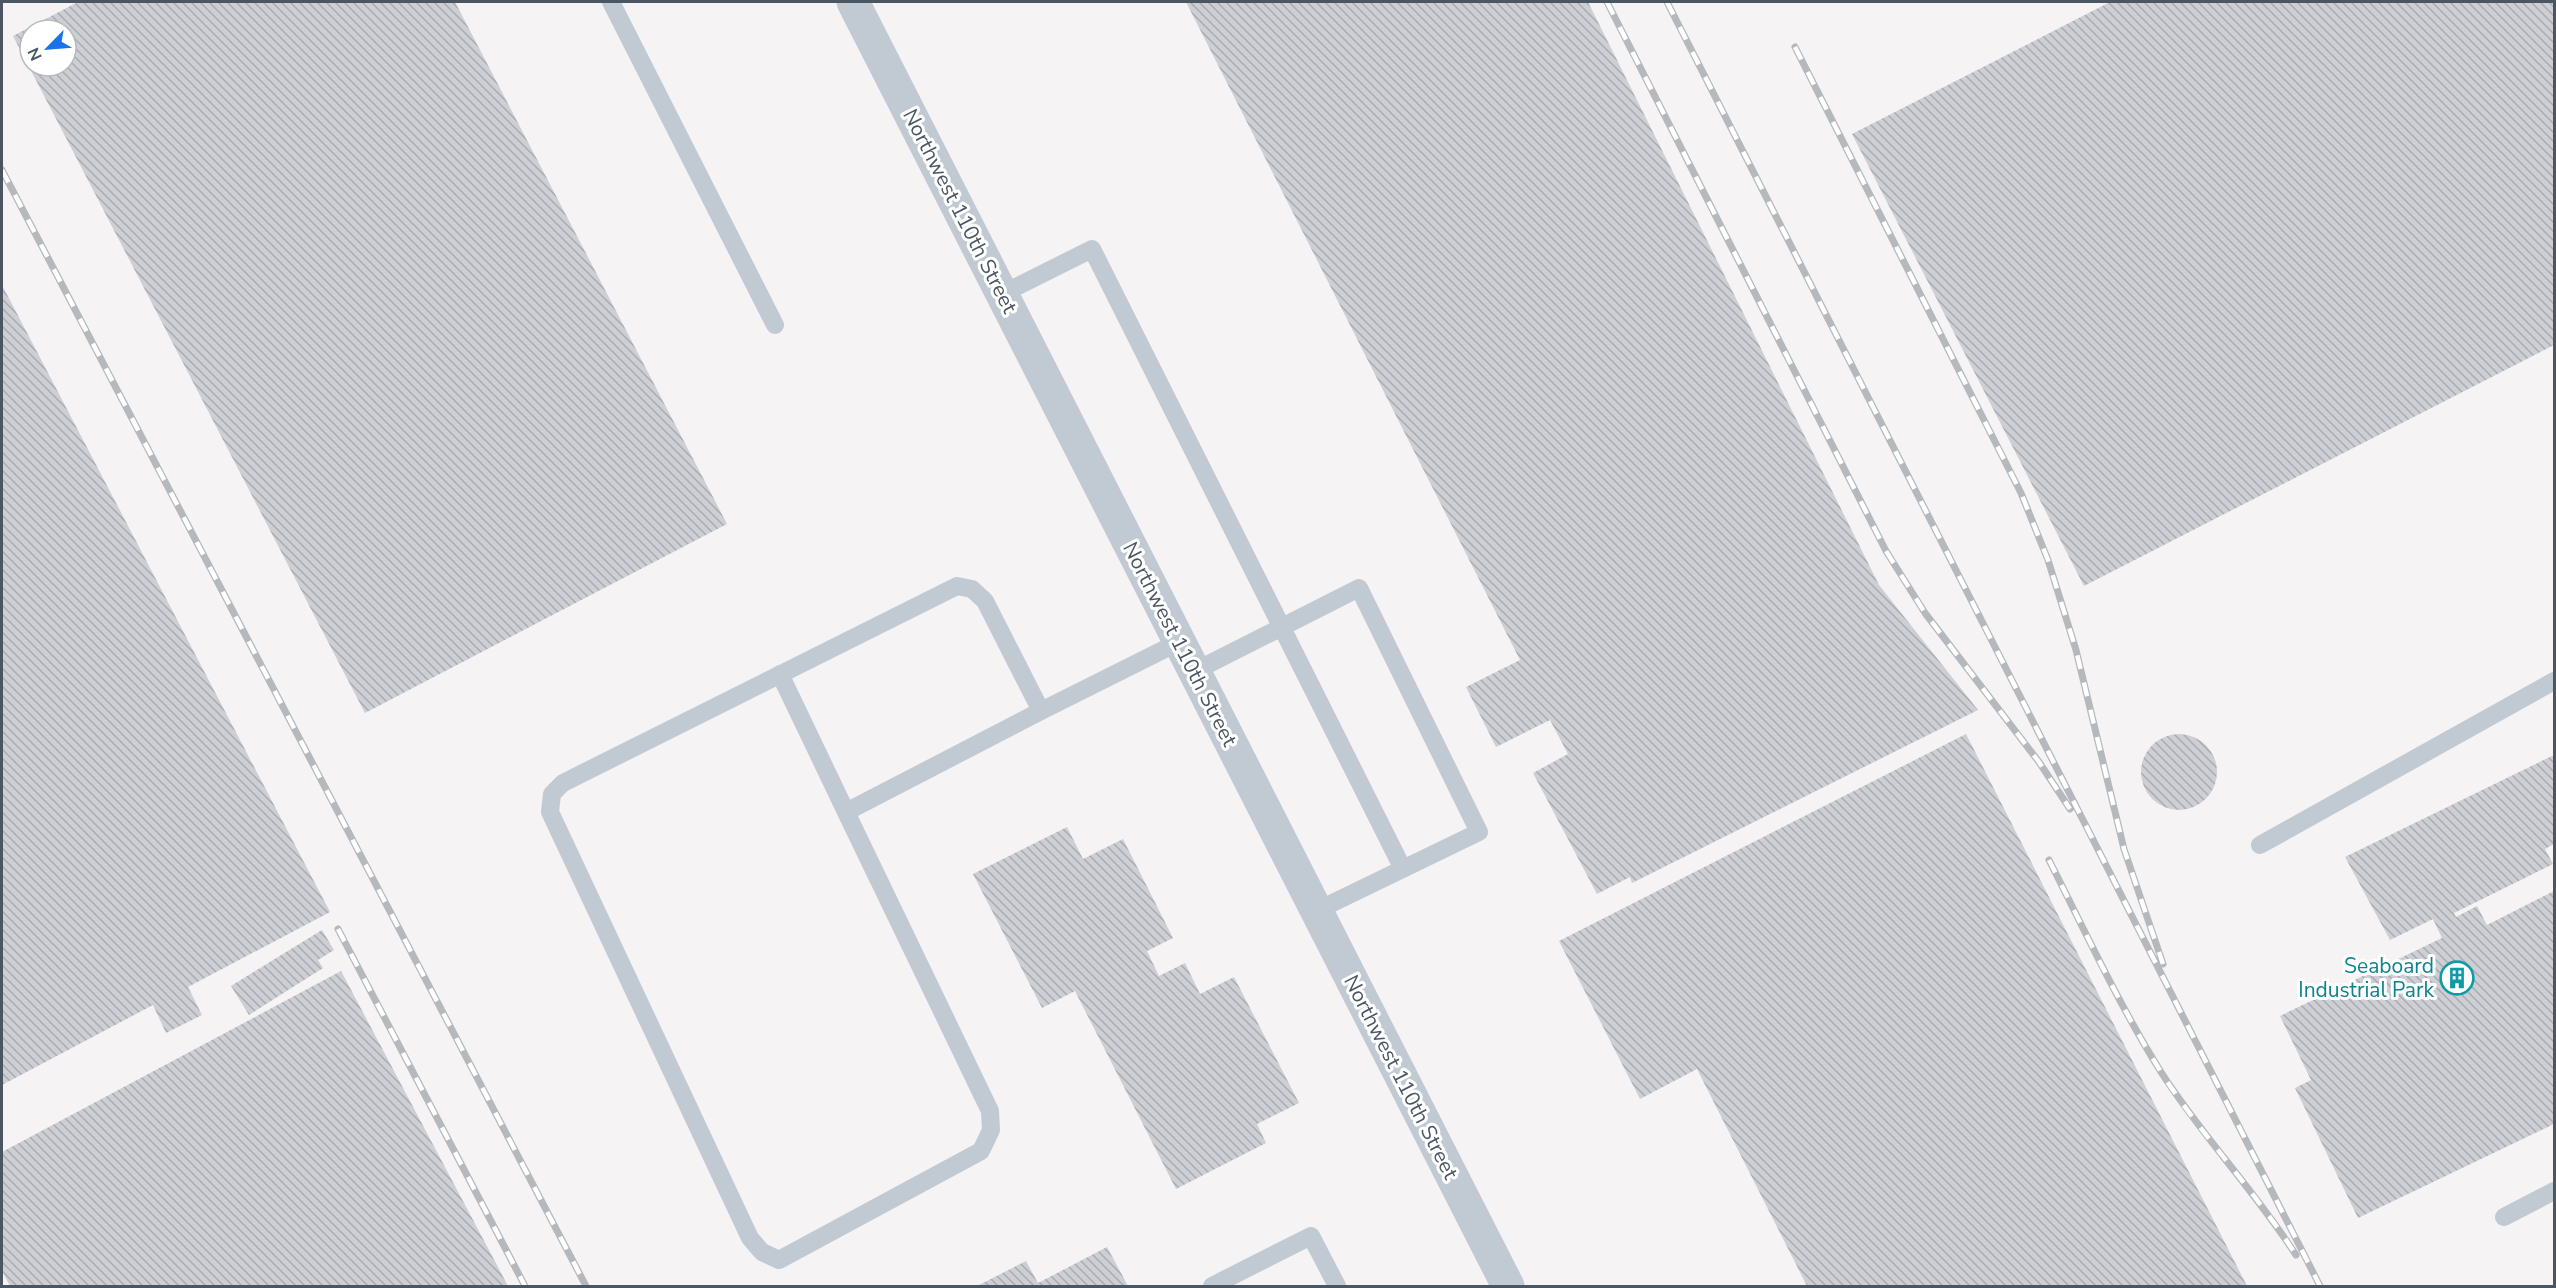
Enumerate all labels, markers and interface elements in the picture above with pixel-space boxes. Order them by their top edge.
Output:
north arrow [18,18,78,78]
text: N [23,44,48,64]
street label: Northwest 110th Street [896,104,1024,318]
street label: Northwest 110th Street [1116,537,1244,751]
place label: Seaboard Industrial Park [2298,952,2434,1004]
building icon: Seaboard Industrial Park [2439,960,2475,996]
street label: Northwest 110th Street [1337,970,1465,1184]

